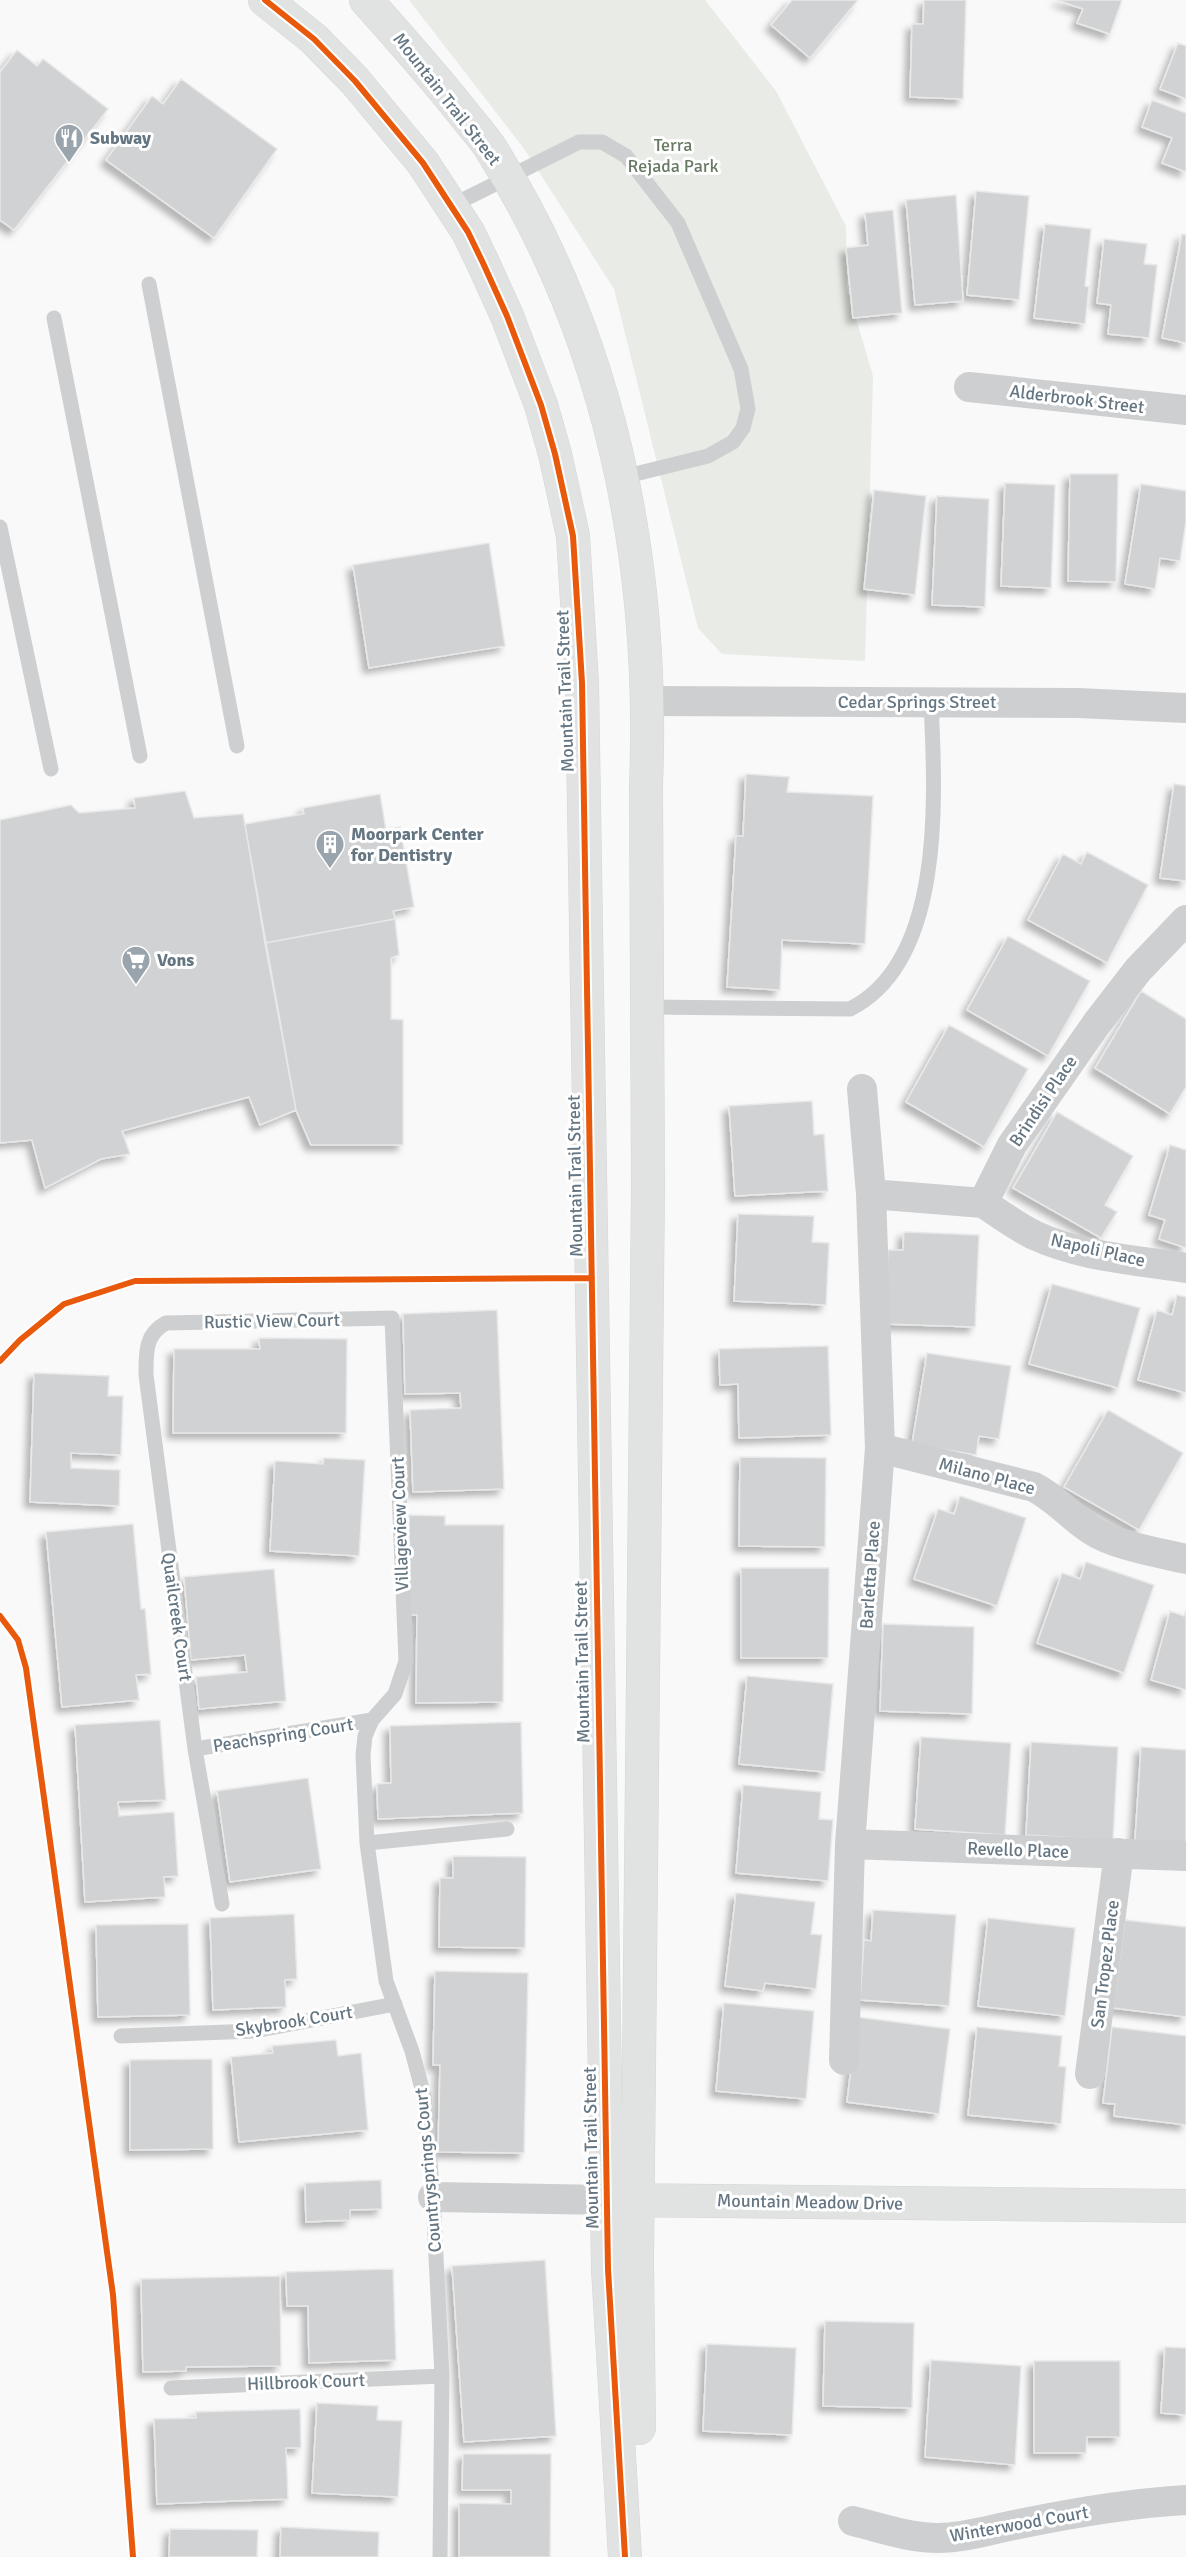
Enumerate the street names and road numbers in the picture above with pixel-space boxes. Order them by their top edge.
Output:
street label: Mountain Trail Street [388,28,506,170]
street label: Alderbrook Street [1008,380,1146,418]
street label: Mountain Trail Street [551,609,579,773]
street label: Cedar Springs Street [838,691,996,713]
street label: Brindisi Place [1004,1051,1082,1151]
street label: Mountain Trail Street [563,1095,587,1257]
street label: Napoli Place [1049,1228,1147,1272]
street label: Rustic View Court [204,1309,340,1333]
street label: Milano Place [936,1453,1038,1499]
street label: Villageview Court [387,1456,413,1592]
street label: Barletta Place [855,1520,885,1630]
street label: Quailcreek Court [157,1551,197,1683]
street label: Mountain Trail Street [570,1581,594,1743]
street label: Peachspring Court [211,1713,355,1757]
street label: Revello Place [967,1837,1069,1863]
street label: San Tropez Place [1086,1899,1124,2029]
street label: Skybrook Court [234,2001,354,2041]
street label: Mountain Trail Street [579,2067,603,2229]
street label: Countrysprings Court [410,2087,446,2253]
street label: Mountain Meadow Drive [717,2189,903,2215]
street label: Hillbrook Court [247,2369,365,2395]
street label: Winterwood Court [948,2501,1090,2547]

